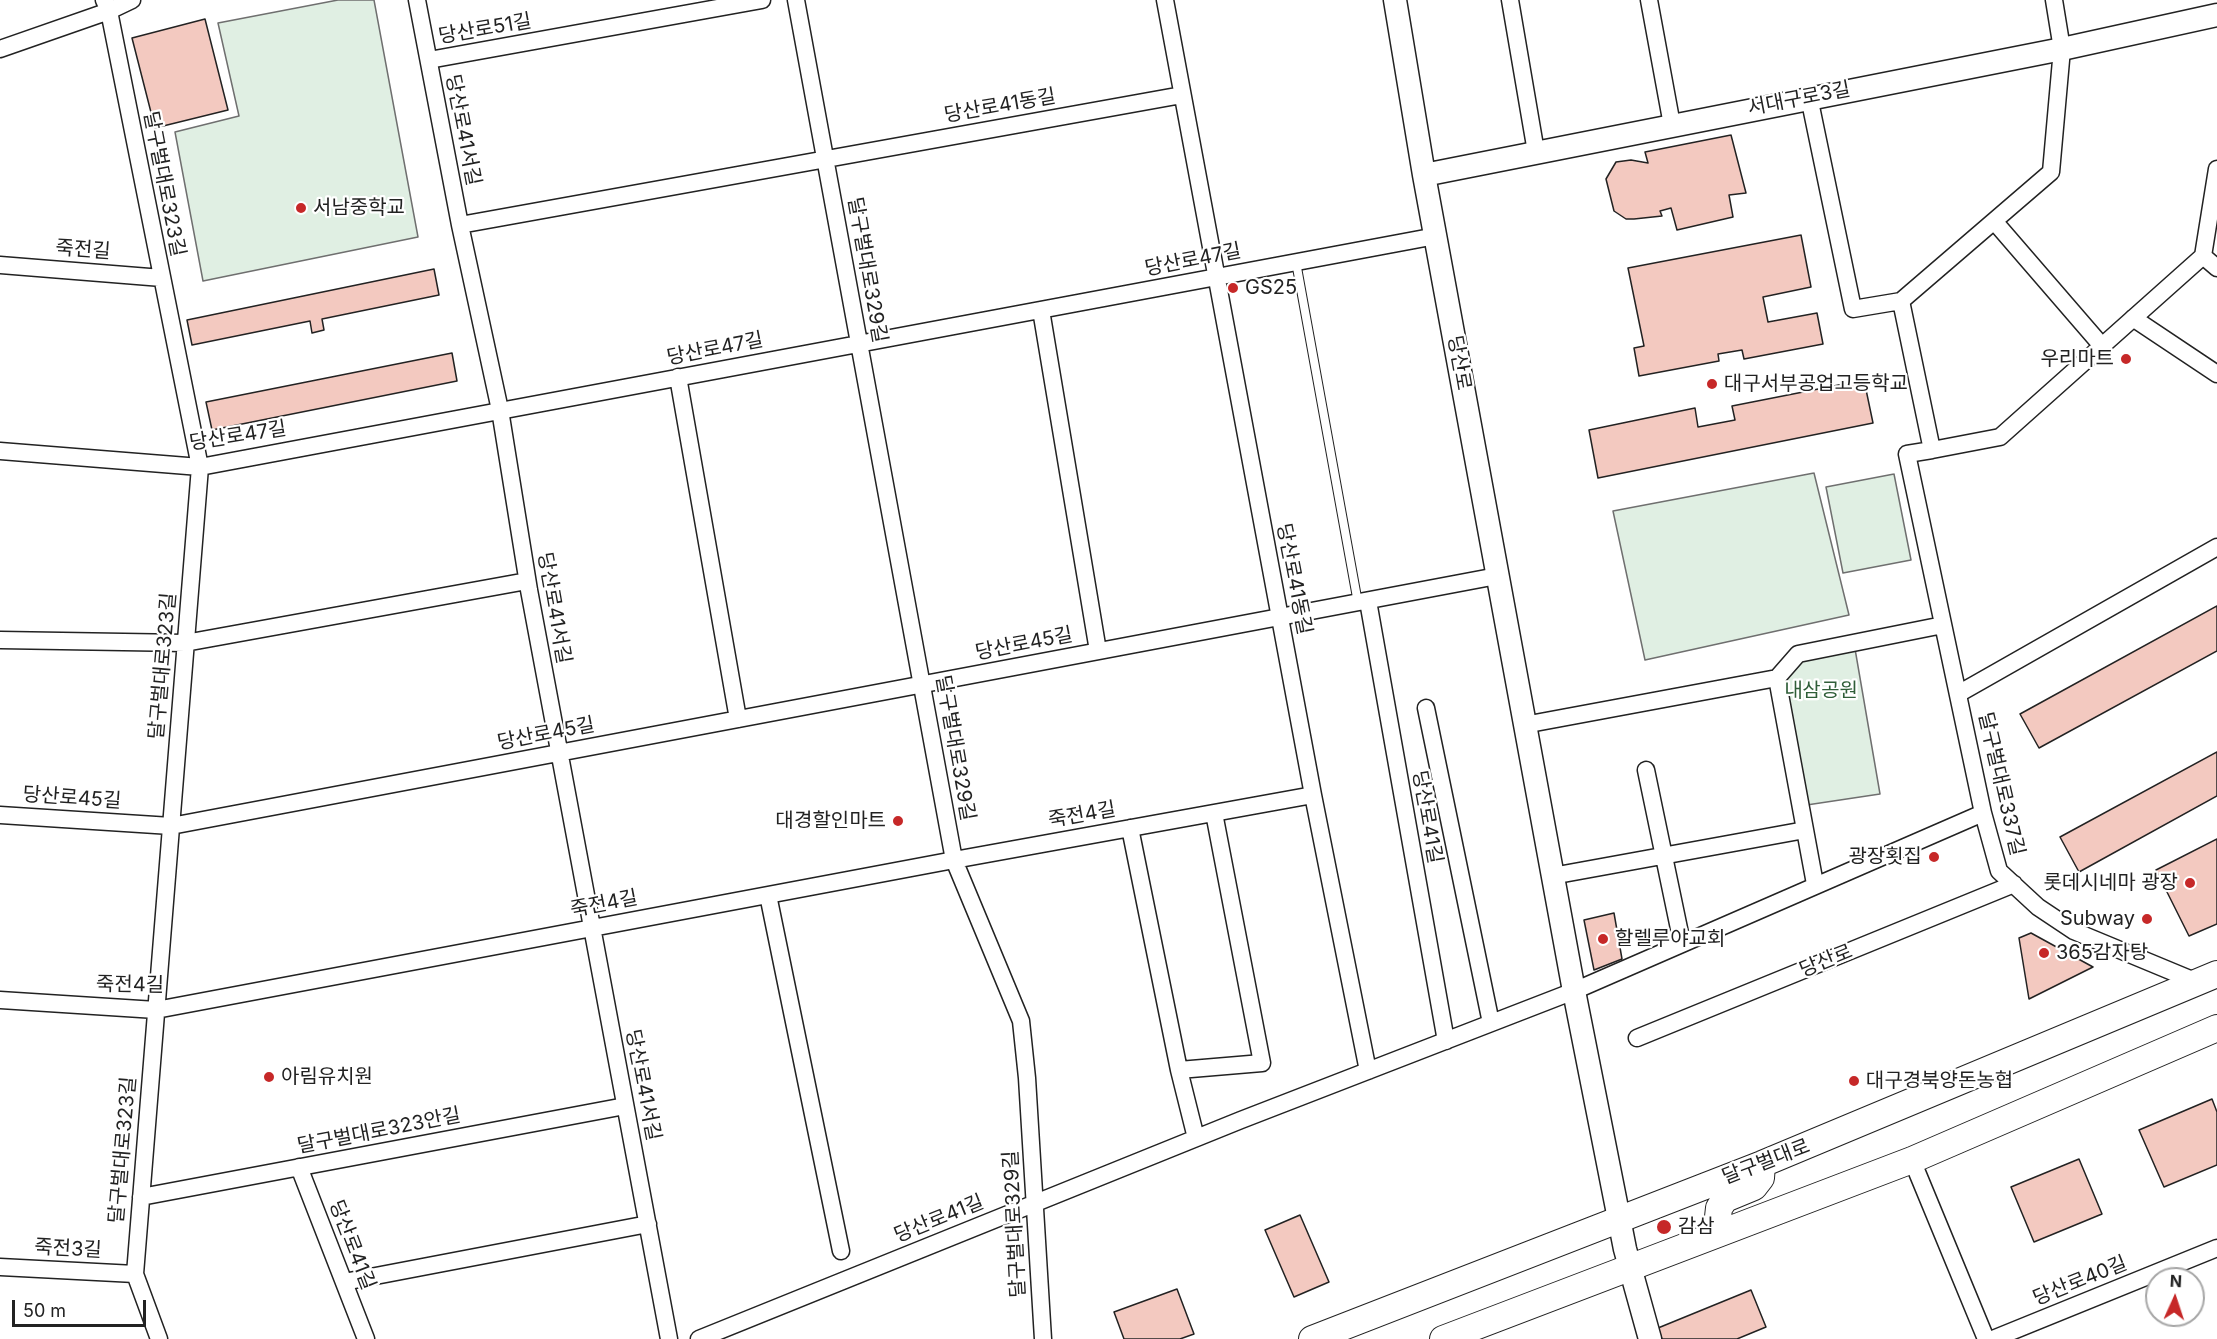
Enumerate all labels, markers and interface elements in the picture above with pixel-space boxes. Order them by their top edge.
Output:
street label: 당산로51길 [437,9,533,49]
street label: 당산로41서길 [440,72,486,188]
street label: 서대구로3길 [1745,77,1853,121]
street label: 당산로41동길 [942,84,1058,128]
street label: 달구벌대로323길 [138,109,190,259]
street label: 달구벌대로329길 [842,195,892,345]
place label: 서남중학교 [313,196,405,220]
marker: 서남중학교 [294,201,308,215]
street label: 죽전길 [55,236,111,264]
street label: 당산로47길 [1143,239,1243,281]
place label: GS25 [1245,276,1297,300]
marker: GS25 [1226,281,1240,295]
street label: 당산로47길 [665,328,765,370]
street label: 당산로 [1442,334,1476,392]
place label: 우리마트 [2040,347,2114,371]
marker: 우리마트 [2119,352,2133,366]
place label: 대구서부공업고등학교 [1724,372,1908,396]
marker: 대구서부공업고등학교 [1705,377,1719,391]
street label: 당산로47길 [188,416,288,456]
street label: 당산로41동길 [1271,521,1317,637]
street label: 당산로41서길 [532,550,576,666]
street label: 달구벌대로323길 [145,592,181,740]
street label: 당산로45길 [973,623,1075,665]
street label: 달구벌대로329길 [930,673,980,823]
park label: 내삼공원 [1784,679,1858,703]
street label: 달구벌대로337길 [1973,710,2029,858]
street label: 당산로45길 [495,713,597,755]
street label: 당산로41길 [1407,769,1447,865]
street label: 당산로45길 [22,783,122,813]
street label: 죽전4길 [1046,797,1118,833]
place label: 대경할인마트 [776,809,886,833]
marker: 대경할인마트 [891,814,905,828]
place label: 광장횟집 [1848,845,1922,869]
marker: 광장횟집 [1927,850,1941,864]
place label: 롯데시네마 광장 [2044,871,2178,895]
marker: 롯데시네마 광장 [2183,876,2197,890]
street label: 죽전4길 [568,886,640,922]
place label: Subway [2060,907,2135,931]
marker: Subway [2140,912,2154,926]
place label: 할렐루야교회 [1615,927,1725,951]
marker: 할렐루야교회 [1596,932,1610,946]
street label: 당산로 [1796,940,1856,982]
place label: 365감자탕 [2056,941,2148,965]
marker: 365감자탕 [2037,946,2051,960]
street label: 죽전4길 [96,972,164,998]
street label: 당산로41서길 [620,1027,666,1143]
place label: 아림유치원 [281,1065,373,1089]
place label: 대구경북양돈농협 [1866,1069,2013,1093]
marker: 아림유치원 [262,1070,276,1084]
marker: 대구경북양돈농협 [1847,1074,1861,1088]
street label: 달구벌대로323길 [105,1076,141,1224]
street label: 달구벌대로323안길 [295,1103,463,1159]
street label: 달구벌대로 [1719,1134,1813,1190]
street label: 달구벌대로329길 [999,1150,1031,1298]
street label: 당산로41길 [891,1190,987,1248]
street label: 당산로41길 [324,1197,380,1293]
place label: 감삼 [1678,1215,1715,1239]
marker: 감삼 [1655,1218,1673,1236]
street label: 죽전3길 [34,1235,102,1263]
street label: 당산로40길 [2030,1251,2130,1311]
north arrow [2145,1267,2205,1327]
text: N [2169,1271,2182,1291]
scale bar [15,1288,148,1326]
text: 50 m [23,1300,66,1321]

